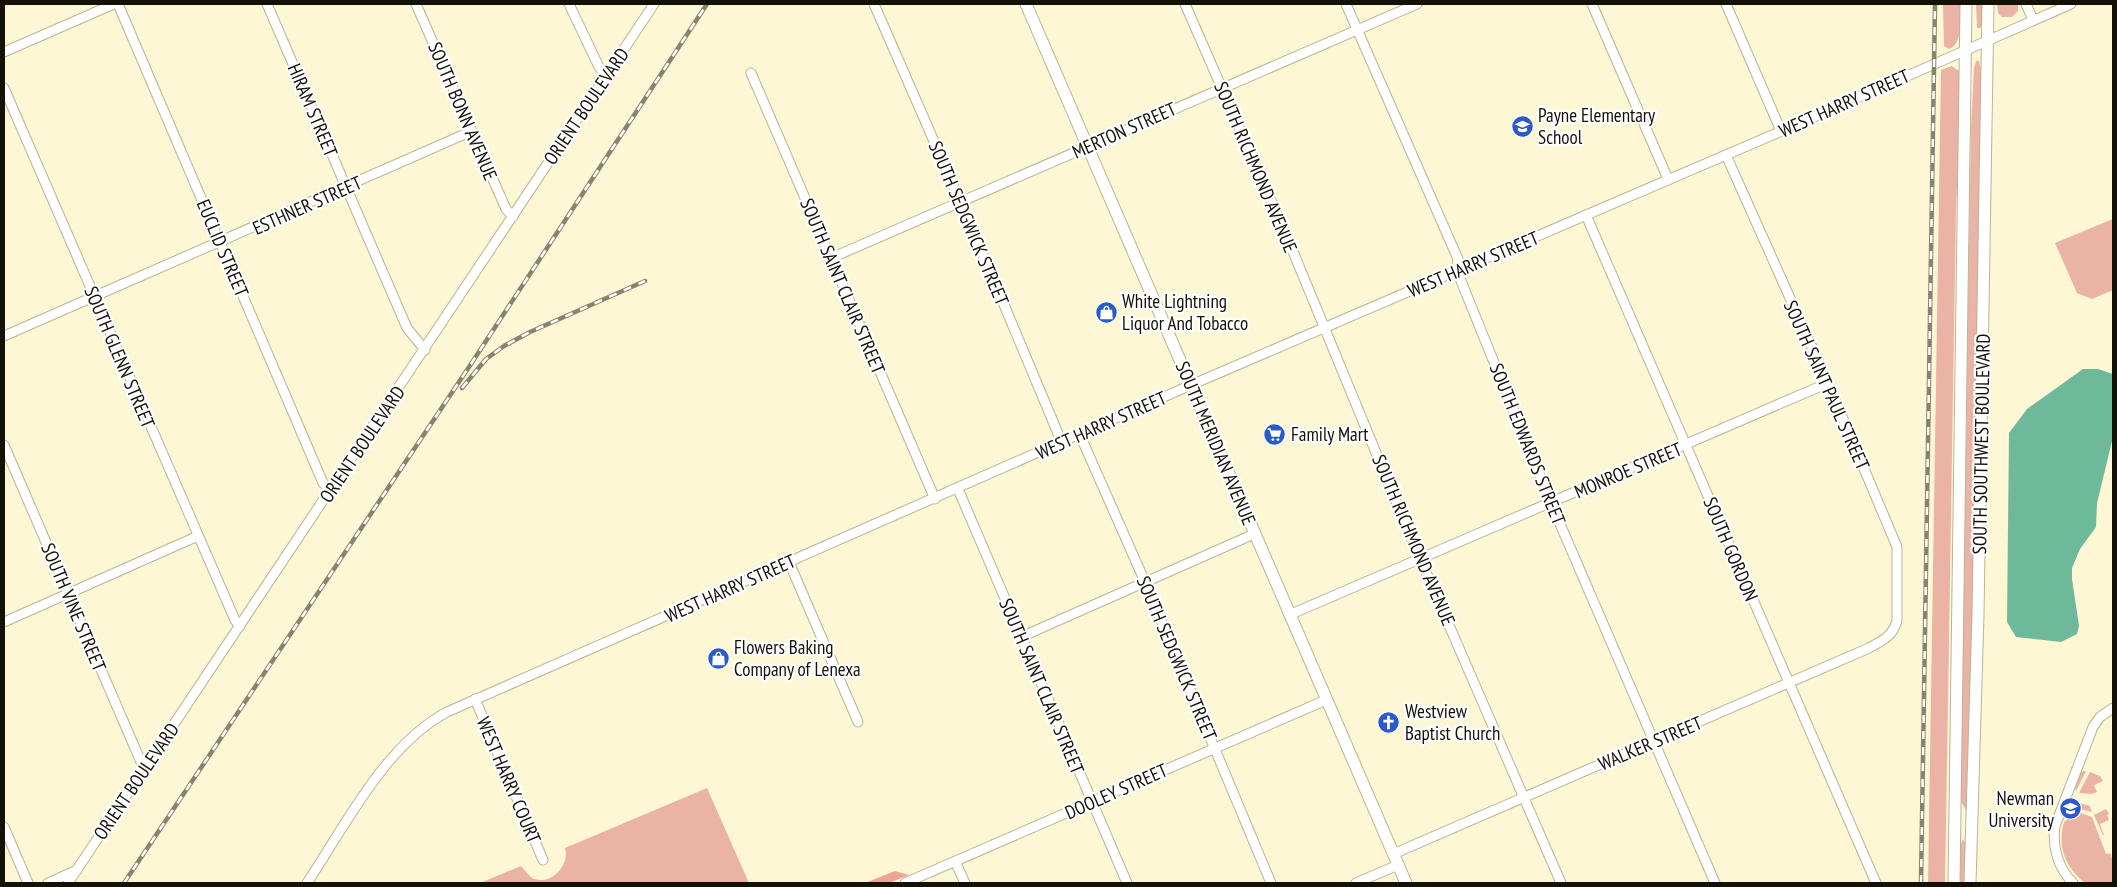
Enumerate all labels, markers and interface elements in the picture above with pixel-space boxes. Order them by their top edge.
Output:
street label: SOUTH BONN AVENUE [423,38,503,184]
street label: ORIENT BOULEVARD [538,43,634,169]
street label: HIRAM STREET [283,60,344,161]
street label: WEST HARRY STREET [1775,63,1913,143]
street label: SOUTH RICHMOND AVENUE [1209,78,1303,256]
street label: MERTON STREET [1068,96,1180,164]
place label: Payne Elementary School [1538,103,1656,149]
school or university icon: Payne Elementary School [1510,114,1534,138]
street label: SOUTH SEDGWICK STREET [924,137,1015,309]
street label: ESTHNER STREET [249,170,366,240]
street label: SOUTH SAINT CLAIR STREET [795,194,891,378]
street label: EUCLID STREET [192,196,254,301]
street label: WEST HARRY STREET [1404,225,1543,302]
street label: SOUTH GLENN STREET [79,283,161,432]
place label: White Lightning Liquor And Tobacco [1122,289,1248,335]
street label: SOUTH SAINT PAUL STREET [1779,296,1875,474]
shop icon: White Lightning Liquor And Tobacco [1094,300,1118,324]
street label: SOUTH SOUTHWEST BOULEVARD [1967,333,1995,555]
street label: SOUTH MERIDIAN AVENUE [1171,358,1261,528]
street label: SOUTH EDWARDS STREET [1485,360,1572,529]
street label: ORIENT BOULEVARD [314,381,410,507]
street label: WEST HARRY STREET [1032,385,1170,465]
supermarket icon: Family Mart [1263,422,1287,446]
place label: Family Mart [1291,422,1369,446]
street label: MONROE STREET [1571,436,1686,503]
street label: SOUTH RICHMOND AVENUE [1367,451,1461,629]
street label: SOUTH GORDON [1698,493,1764,605]
street label: SOUTH VINE STREET [36,539,112,675]
street label: WEST HARRY STREET [661,548,799,628]
street label: SOUTH SEDGWICK STREET [1132,572,1223,744]
street label: SOUTH SAINT CLAIR STREET [994,594,1090,778]
place label: Flowers Baking Company of Lenexa [734,635,861,681]
shop icon: Flowers Baking Company of Lenexa [706,646,730,670]
place label: Westview Baptist Church [1405,699,1500,745]
church icon: Westview Baptist Church [1377,710,1401,734]
street label: WALKER STREET [1595,710,1706,776]
street label: WEST HARRY COURT [472,713,547,847]
street label: ORIENT BOULEVARD [88,718,184,844]
street label: DOOLEY STREET [1061,758,1171,824]
place label: Newman University [1988,786,2055,832]
school or university icon: Newman University [2058,797,2082,821]

